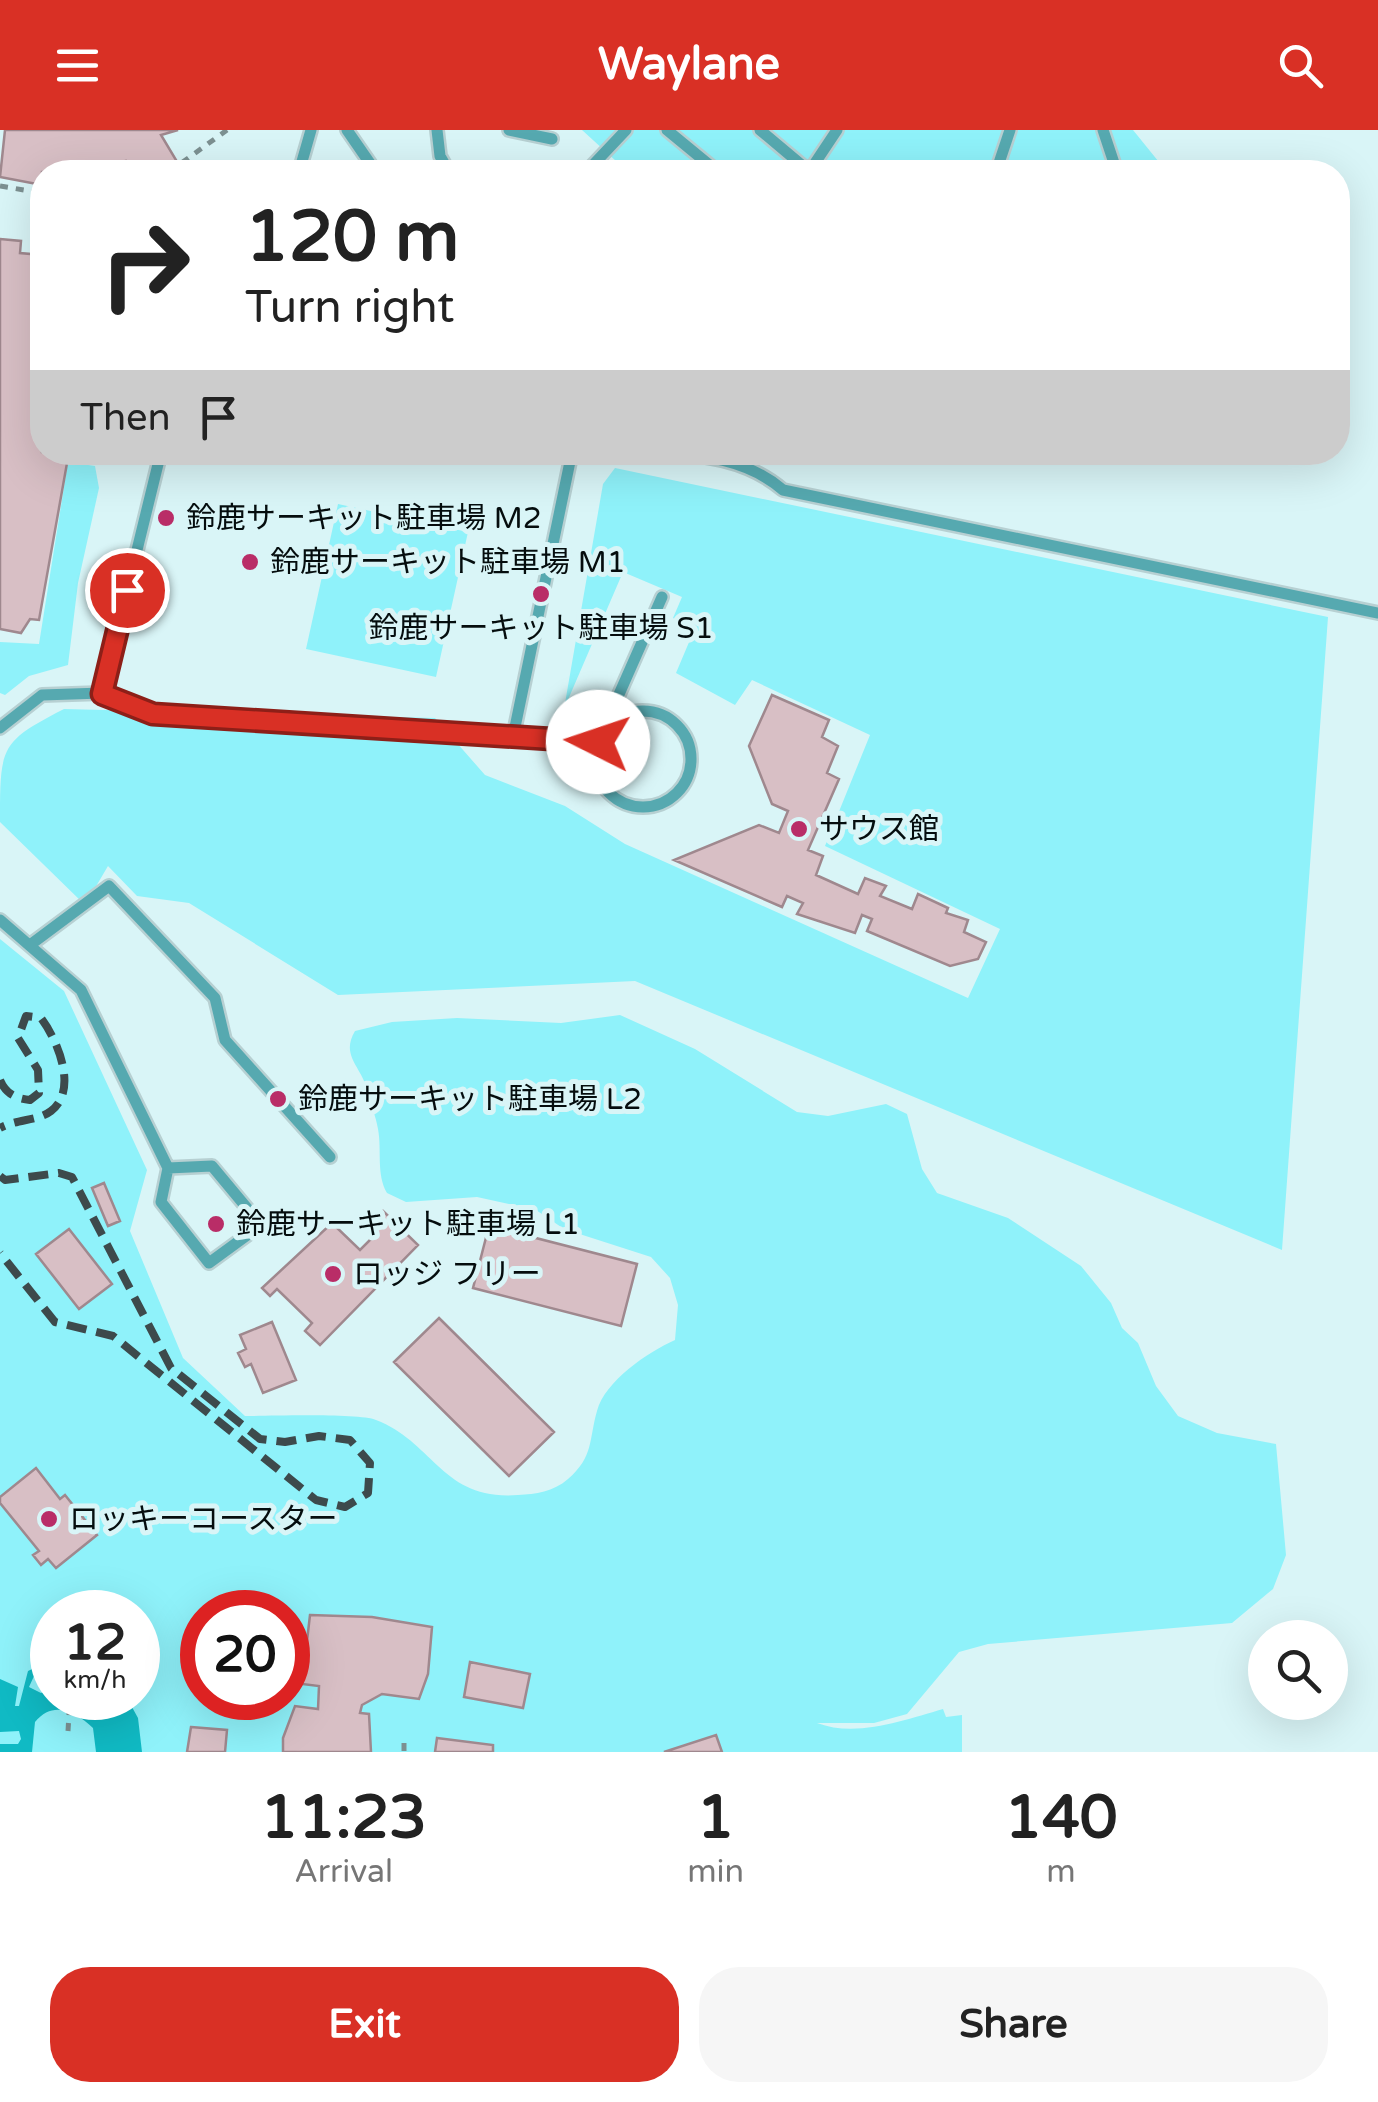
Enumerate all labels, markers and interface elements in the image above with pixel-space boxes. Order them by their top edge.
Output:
icon: menu [50,38,105,93]
text: Waylane [598,38,780,92]
icon: search [1273,38,1328,93]
text: 120 m [245,196,459,280]
icon: right [80,200,210,330]
text: Turn right [245,281,454,335]
icon: arrive [191,390,246,445]
text: Then [80,395,171,441]
place label: 鈴鹿サーキット駐車場 M2 [186,500,542,537]
marker: 鈴鹿サーキット駐車場 M2 [155,507,177,529]
place label: 鈴鹿サーキット駐車場 M1 [270,544,626,581]
pin [85,548,170,633]
marker: 鈴鹿サーキット駐車場 M1 [239,551,261,573]
icon: arrive [100,563,155,618]
marker: 鈴鹿サーキット駐車場 S1 [530,583,552,605]
place label: 鈴鹿サーキット駐車場 S1 [368,610,714,647]
position arrow [546,690,650,794]
place label: サウス館 [819,811,939,848]
marker: サウス館 [788,818,810,840]
place label: 鈴鹿サーキット駐車場 L2 [298,1081,642,1118]
marker: 鈴鹿サーキット駐車場 L2 [267,1088,289,1110]
place label: 鈴鹿サーキット駐車場 L1 [236,1206,580,1243]
marker: 鈴鹿サーキット駐車場 L1 [205,1213,227,1235]
place label: ロッジ フリー [353,1256,541,1293]
marker: ロッジ フリー [322,1263,344,1285]
place label: ロッキーコースター [69,1501,338,1538]
marker: ロッキーコースター [38,1508,60,1530]
speed limit sign: 20 [180,1590,310,1720]
text: 12 [64,1613,126,1673]
map controls [1248,1620,1348,1720]
button: search [1248,1620,1348,1720]
text: km/h [64,1665,126,1695]
text: 11:23 [260,1782,427,1854]
text: 1 [697,1782,734,1854]
text: 140 [1004,1782,1118,1854]
text: Arrival [294,1853,393,1891]
text: min [687,1853,744,1891]
text: m [1046,1853,1076,1891]
button: Exit [50,1967,679,2082]
button: Share [699,1967,1328,2082]

